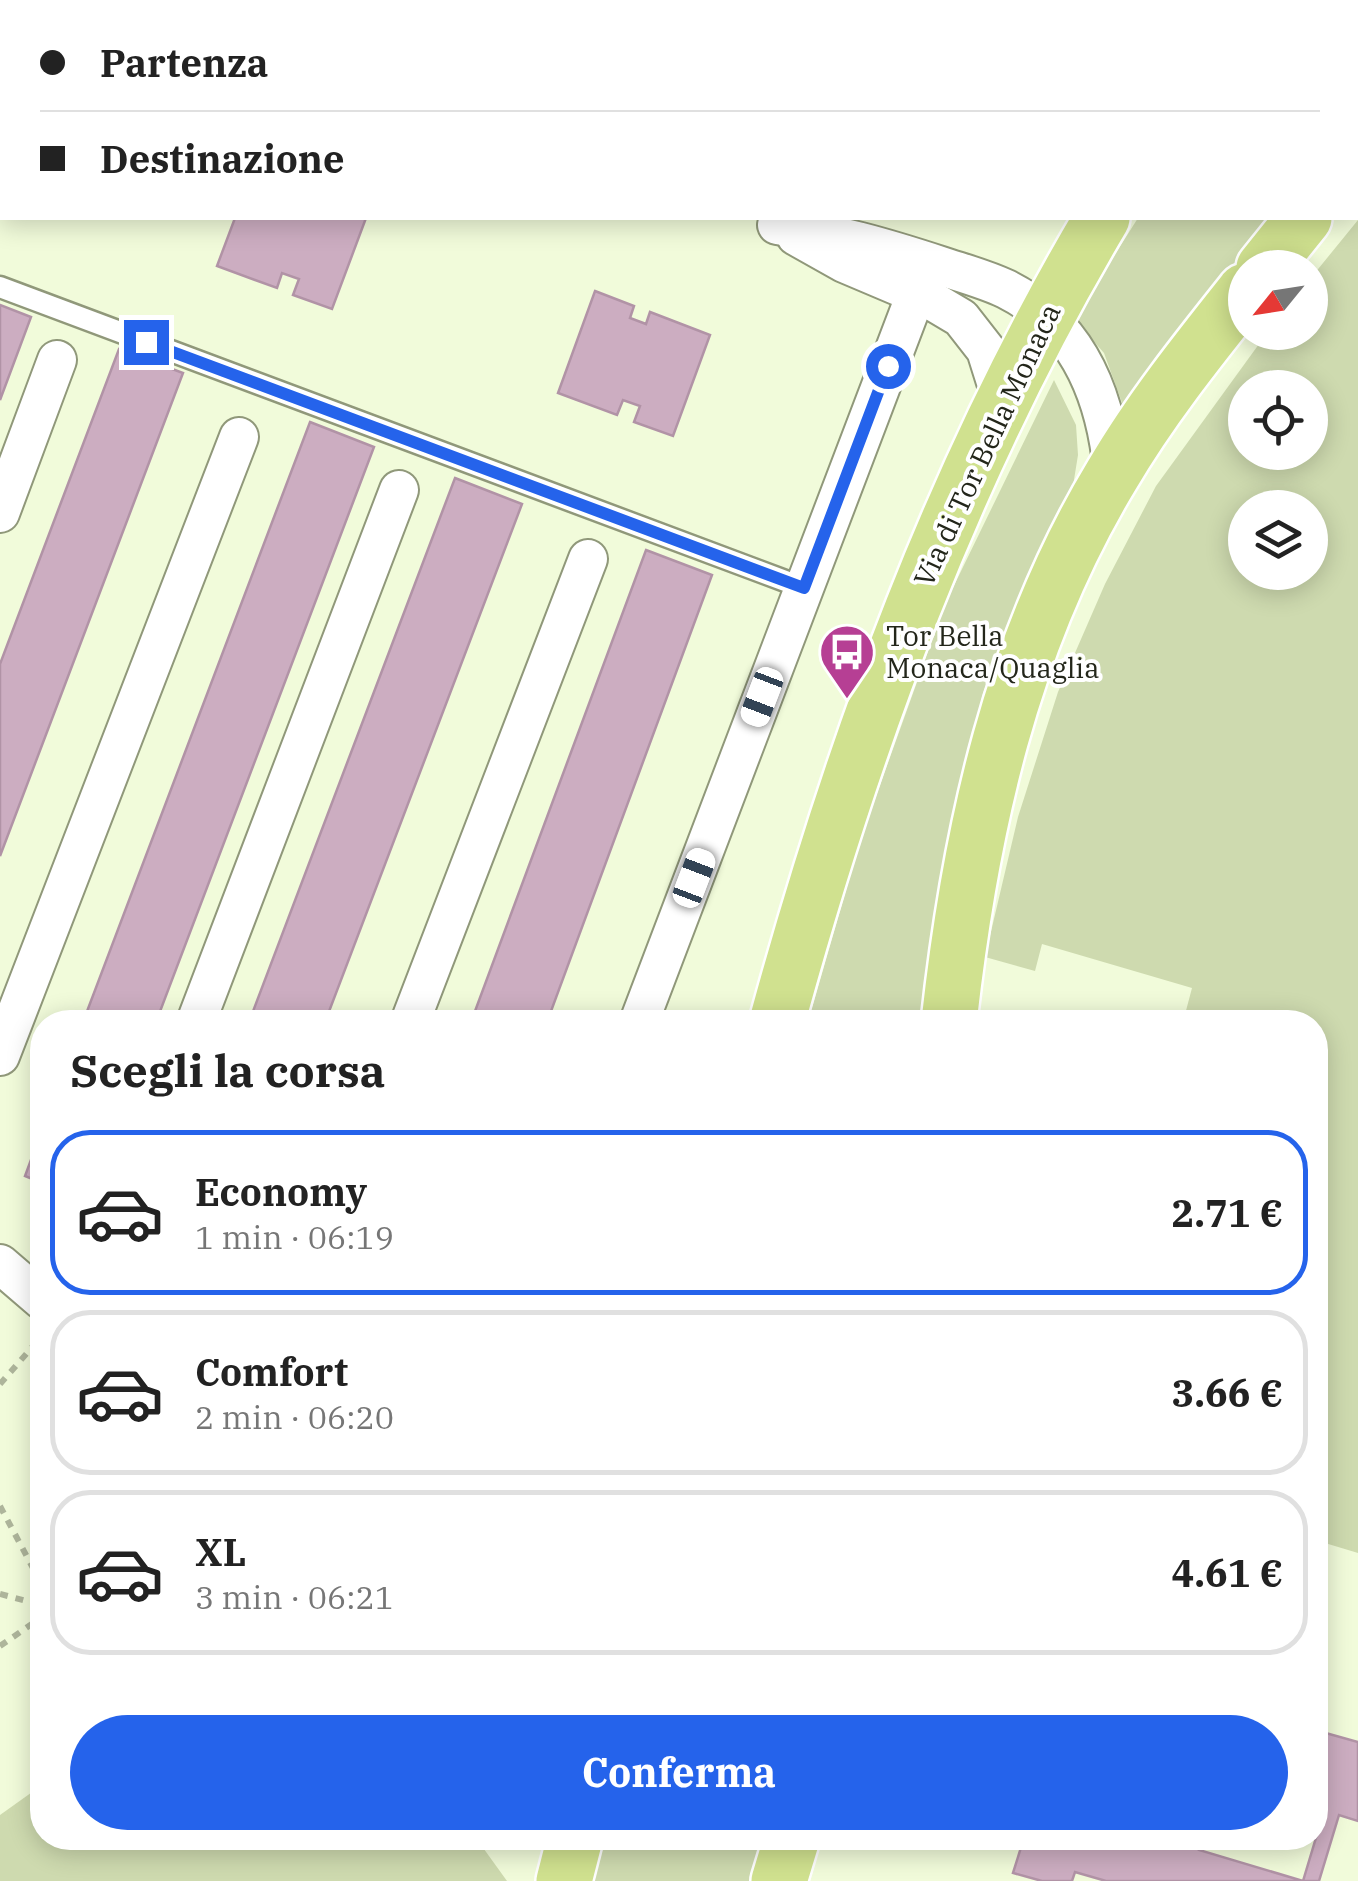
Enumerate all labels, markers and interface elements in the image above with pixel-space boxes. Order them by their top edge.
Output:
text: Partenza [100,38,268,87]
text: Destinazione [100,134,344,183]
north arrow [1228,250,1328,350]
map controls [1228,250,1328,590]
street label: Via di Tor Bella Monaca [905,297,1068,592]
route end [124,320,169,365]
route start [866,344,911,389]
button: locate [1228,370,1328,470]
button: layers [1228,490,1328,590]
place label: Tor Bella Monaca/Quaglia [886,617,1099,686]
bus stop icon: Tor Bella Monaca/Quaglia [817,622,877,701]
car [737,664,787,730]
car [669,845,719,911]
text: Scegli la corsa [70,1041,386,1099]
text: Economy [195,1167,367,1216]
icon: car [75,1168,165,1258]
text: 2.71 € [1171,1188,1283,1237]
text: 1 min · 06:19 [195,1216,394,1258]
text: Comfort [195,1347,348,1396]
icon: car [75,1348,165,1438]
text: 3.66 € [1171,1368,1283,1417]
text: 2 min · 06:20 [195,1396,394,1438]
text: XL [195,1527,246,1576]
icon: car [75,1528,165,1618]
text: 4.61 € [1171,1548,1283,1597]
text: 3 min · 06:21 [195,1576,394,1618]
button: Conferma [70,1715,1288,1830]

